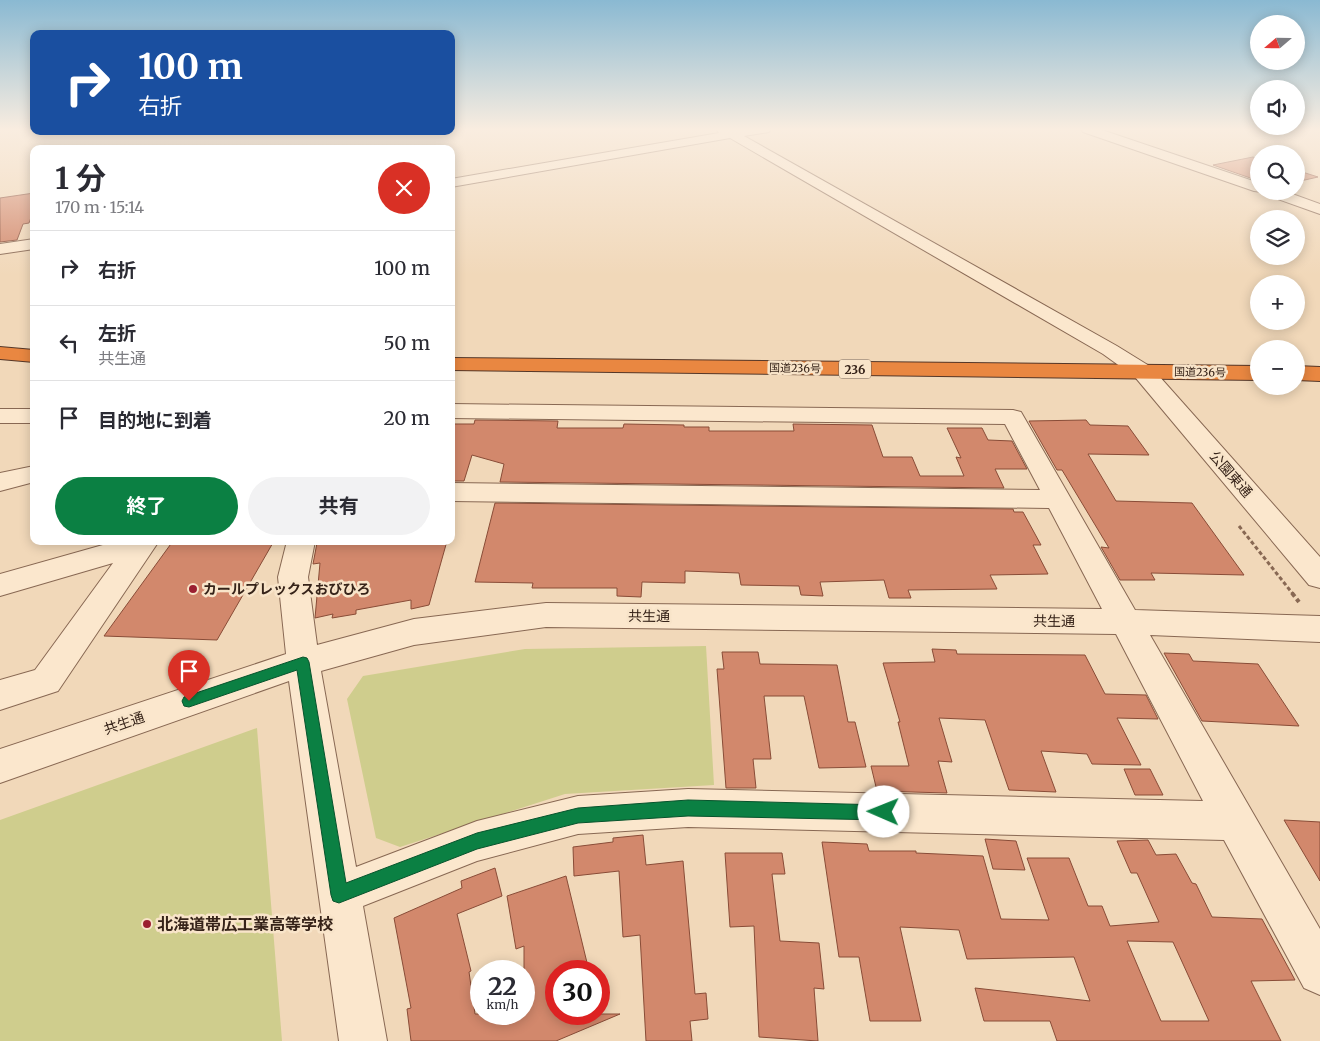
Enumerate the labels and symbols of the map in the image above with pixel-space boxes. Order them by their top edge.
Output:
north arrow [1250,15,1305,70]
road number: 236 [839,359,871,378]
street label: 国道236号 [769,361,821,375]
street label: 国道236号 [1174,365,1226,379]
street label: 公園東通 [1206,447,1256,501]
place label: カールプレックスおびひろ [203,580,371,598]
marker: カールプレックスおびひろ [187,583,199,595]
street label: 共生通 [628,607,670,625]
street label: 共生通 [1033,612,1075,630]
pin [168,650,210,701]
street label: 共生通 [101,708,147,738]
position arrow [857,785,909,837]
place label: 北海道帯広工業高等学校 [157,914,333,934]
marker: 北海道帯広工業高等学校 [141,918,153,930]
speed limit sign: 30 [545,960,610,1025]

